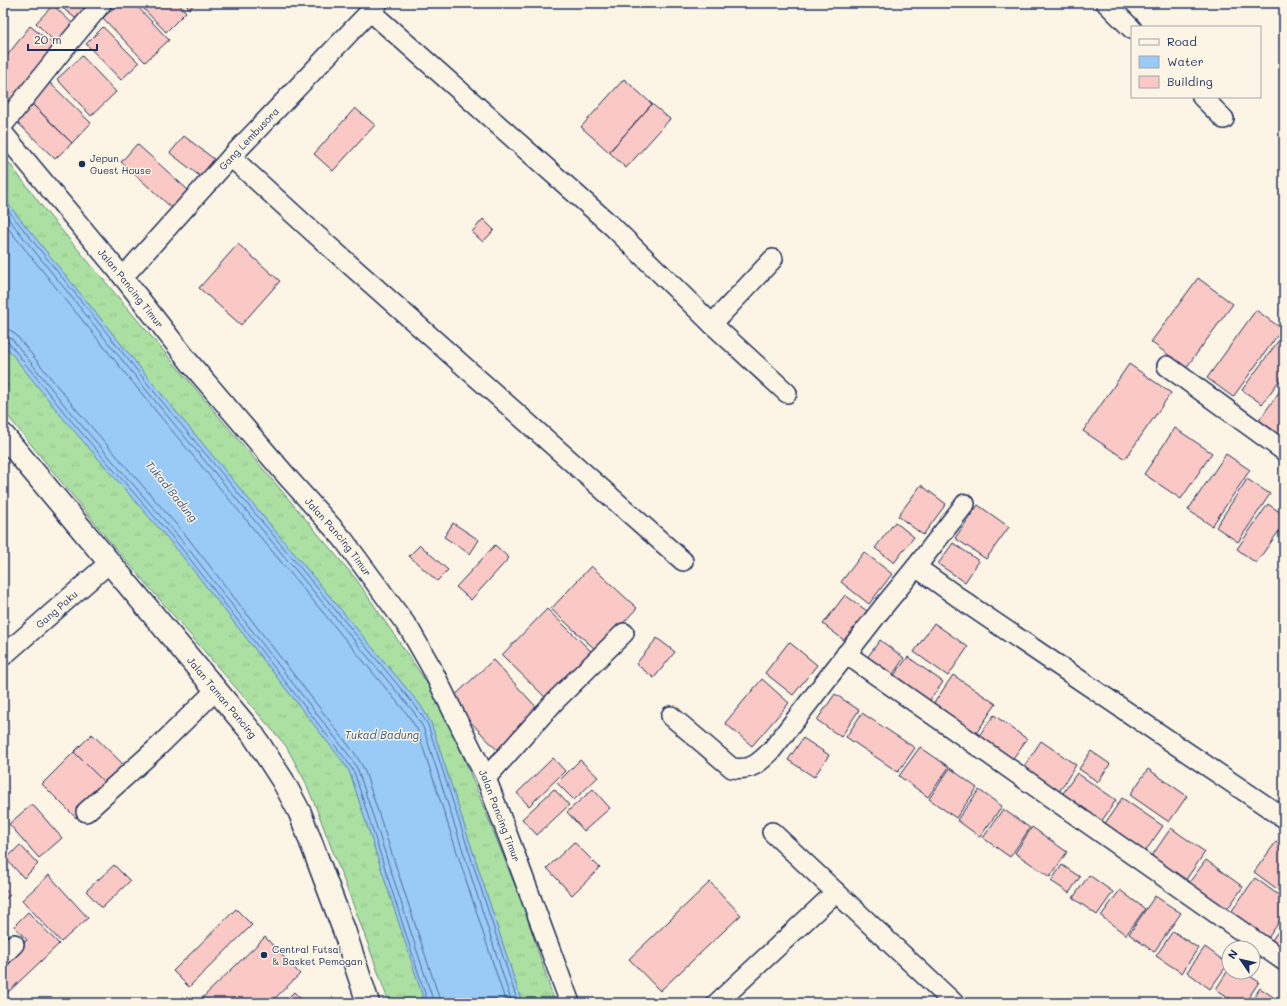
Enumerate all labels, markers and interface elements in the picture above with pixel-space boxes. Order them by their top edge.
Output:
scale bar [28,26,97,52]
legend [1131,26,1261,98]
text: 20 m [34,31,62,47]
text: Road [1167,33,1197,49]
text: Water [1167,53,1204,69]
text: Building [1167,73,1213,89]
street label: Gang Lembusora [216,104,282,173]
place label: Jepun Guest House [90,151,151,177]
marker: Jepun Guest House [77,159,87,169]
street label: Jalan Pancing Timur [95,245,167,331]
water label: Tukad Badung [143,457,202,525]
street label: Jalan Pancing Timur [302,494,375,579]
street label: Gang Paku [32,587,80,631]
street label: Jalan Taman Pancing [184,654,261,741]
water label: Tukad Badung [345,727,420,742]
street label: Jalan Pancing Timur [476,767,524,863]
north arrow [1221,940,1261,980]
place label: Central Futsal & Basket Pemogan [272,942,363,968]
text: N [1224,946,1241,962]
marker: Central Futsal & Basket Pemogan [259,950,269,960]

